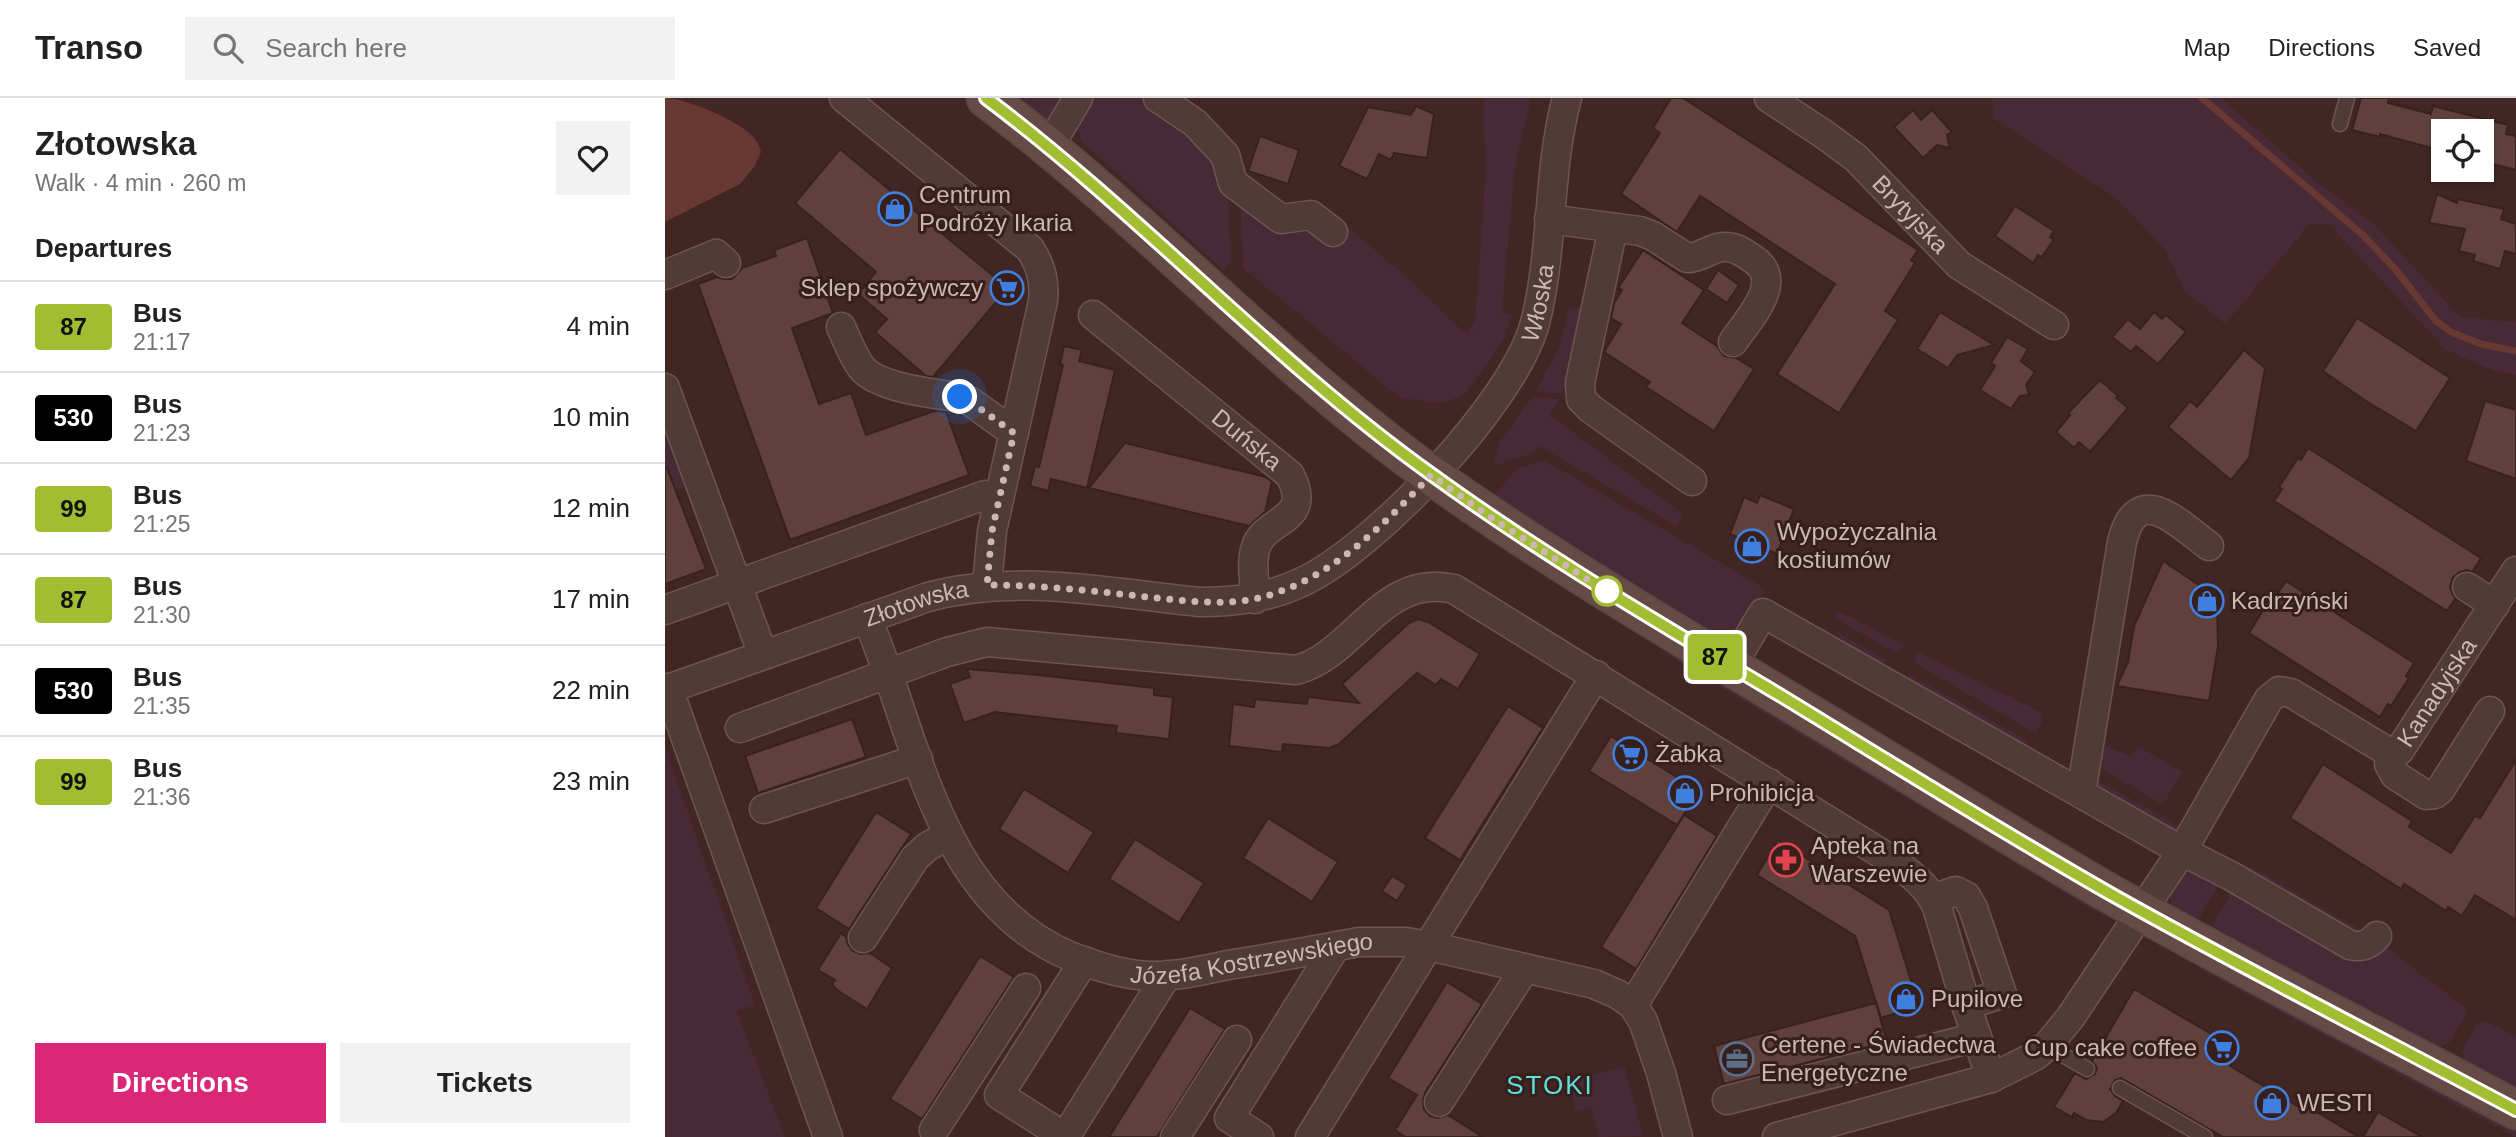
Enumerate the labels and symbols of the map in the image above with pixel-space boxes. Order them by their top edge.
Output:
street label: Brytyjska [1867,170,1955,259]
place label: Centrum Podróży Ikaria [919,181,1073,236]
shop icon: Centrum Podróży Ikaria [876,190,914,228]
street label: Włoska [1516,262,1559,345]
supermarket icon: Sklep spożywczy [988,269,1026,307]
place label: Sklep spożywczy [800,274,983,301]
your location [942,379,977,414]
street label: Duńska [1207,403,1288,476]
place label: Wypożyczalnia kostiumów [1777,518,1937,573]
shop icon: Wypożyczalnia kostiumów [1733,527,1771,565]
street label: Złotowska [860,575,971,632]
unlabelled marker [1592,576,1622,606]
shop icon: Kadrzyński [2188,582,2226,620]
place label: Kadrzyński [2231,587,2348,614]
street label: Kanadyjska [2391,632,2482,752]
line badge: 87 [1683,634,1747,680]
supermarket icon: Żabka [1611,735,1649,773]
place label: Żabka [1655,740,1722,767]
shop icon: Prohibicja [1666,774,1704,812]
place label: Prohibicja [1709,779,1815,806]
place label: Apteka na Warszewie [1811,832,1927,887]
pharmacy icon: Apteka na Warszewie [1767,841,1805,879]
street label: Józefa Kostrzewskiego [1129,928,1373,989]
shop icon: Pupilove [1887,980,1925,1018]
place label: Pupilove [1931,985,2023,1012]
supermarket icon: Cup cake coffee [2203,1029,2241,1067]
place label: Certene - Świadectwa Energetyczne [1761,1031,1996,1086]
place label: Cup cake coffee [2024,1034,2197,1061]
office icon: Certene - Świadectwa Energetyczne [1718,1040,1756,1078]
district label: STOKI [1506,1070,1594,1100]
shop icon: WESTI [2253,1084,2291,1122]
place label: WESTI [2297,1089,2373,1116]

